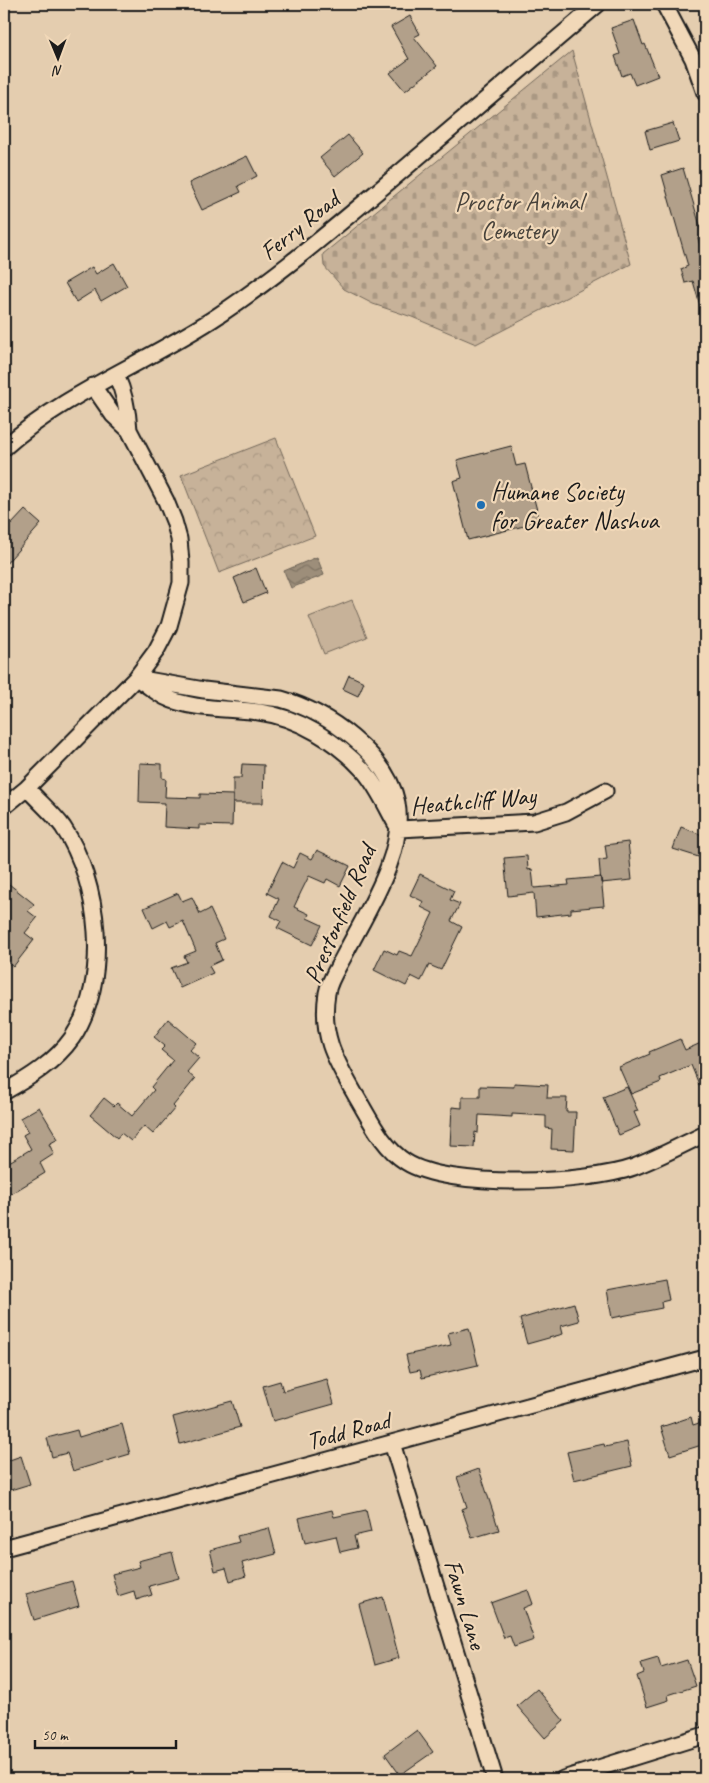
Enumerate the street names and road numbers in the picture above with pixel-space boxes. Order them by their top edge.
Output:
street label: Ferry Road [253,181,349,267]
street label: Heathcliff Way [409,779,539,822]
street label: Prestonfield Road [296,837,385,988]
street label: Todd Road [303,1404,397,1457]
street label: Fawn Lane [436,1556,494,1655]

